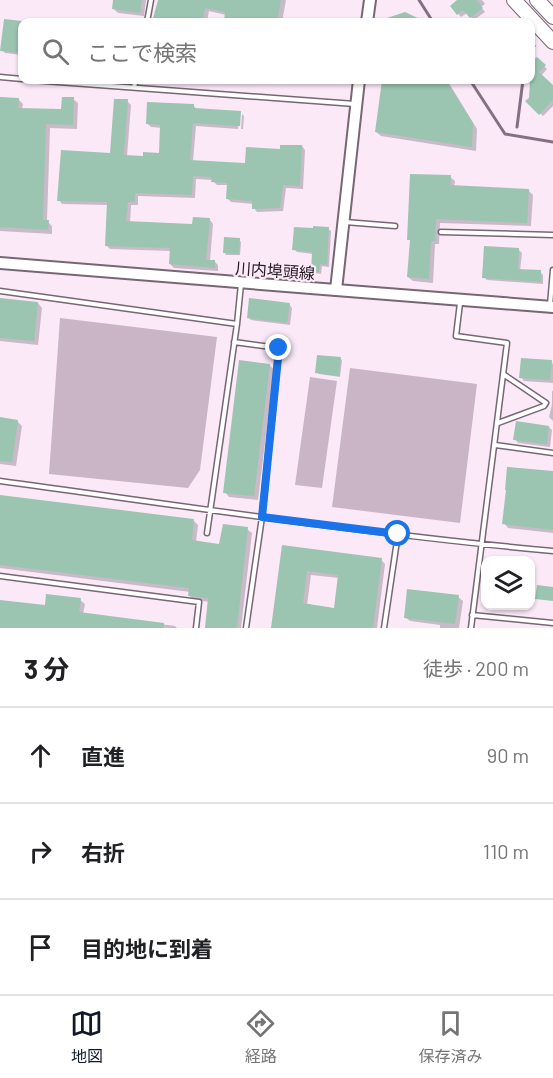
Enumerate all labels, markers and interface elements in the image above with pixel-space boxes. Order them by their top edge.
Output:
search box [18,18,535,84]
icon: search [39,35,72,68]
text: ここで検索 [87,39,197,65]
street label: 川内埠頭線 [234,258,316,282]
route end [265,334,291,360]
route start [384,520,410,546]
map controls [481,556,535,610]
button: layers [481,556,535,610]
text: 3 分 [24,653,69,684]
text: 徒歩 · 200 m [423,656,529,680]
icon: ahead [24,739,57,772]
text: 直進 [81,743,125,769]
text: 90 m [487,743,529,767]
icon: right [24,835,57,868]
text: 右折 [81,839,125,865]
text: 110 m [483,839,529,863]
icon: arrive [24,931,57,964]
text: 目的地に到着 [81,935,213,961]
tab: 地図 [70,1007,103,1067]
tab: 経路 [244,1007,277,1067]
tab: 保存済み [418,1007,482,1067]

